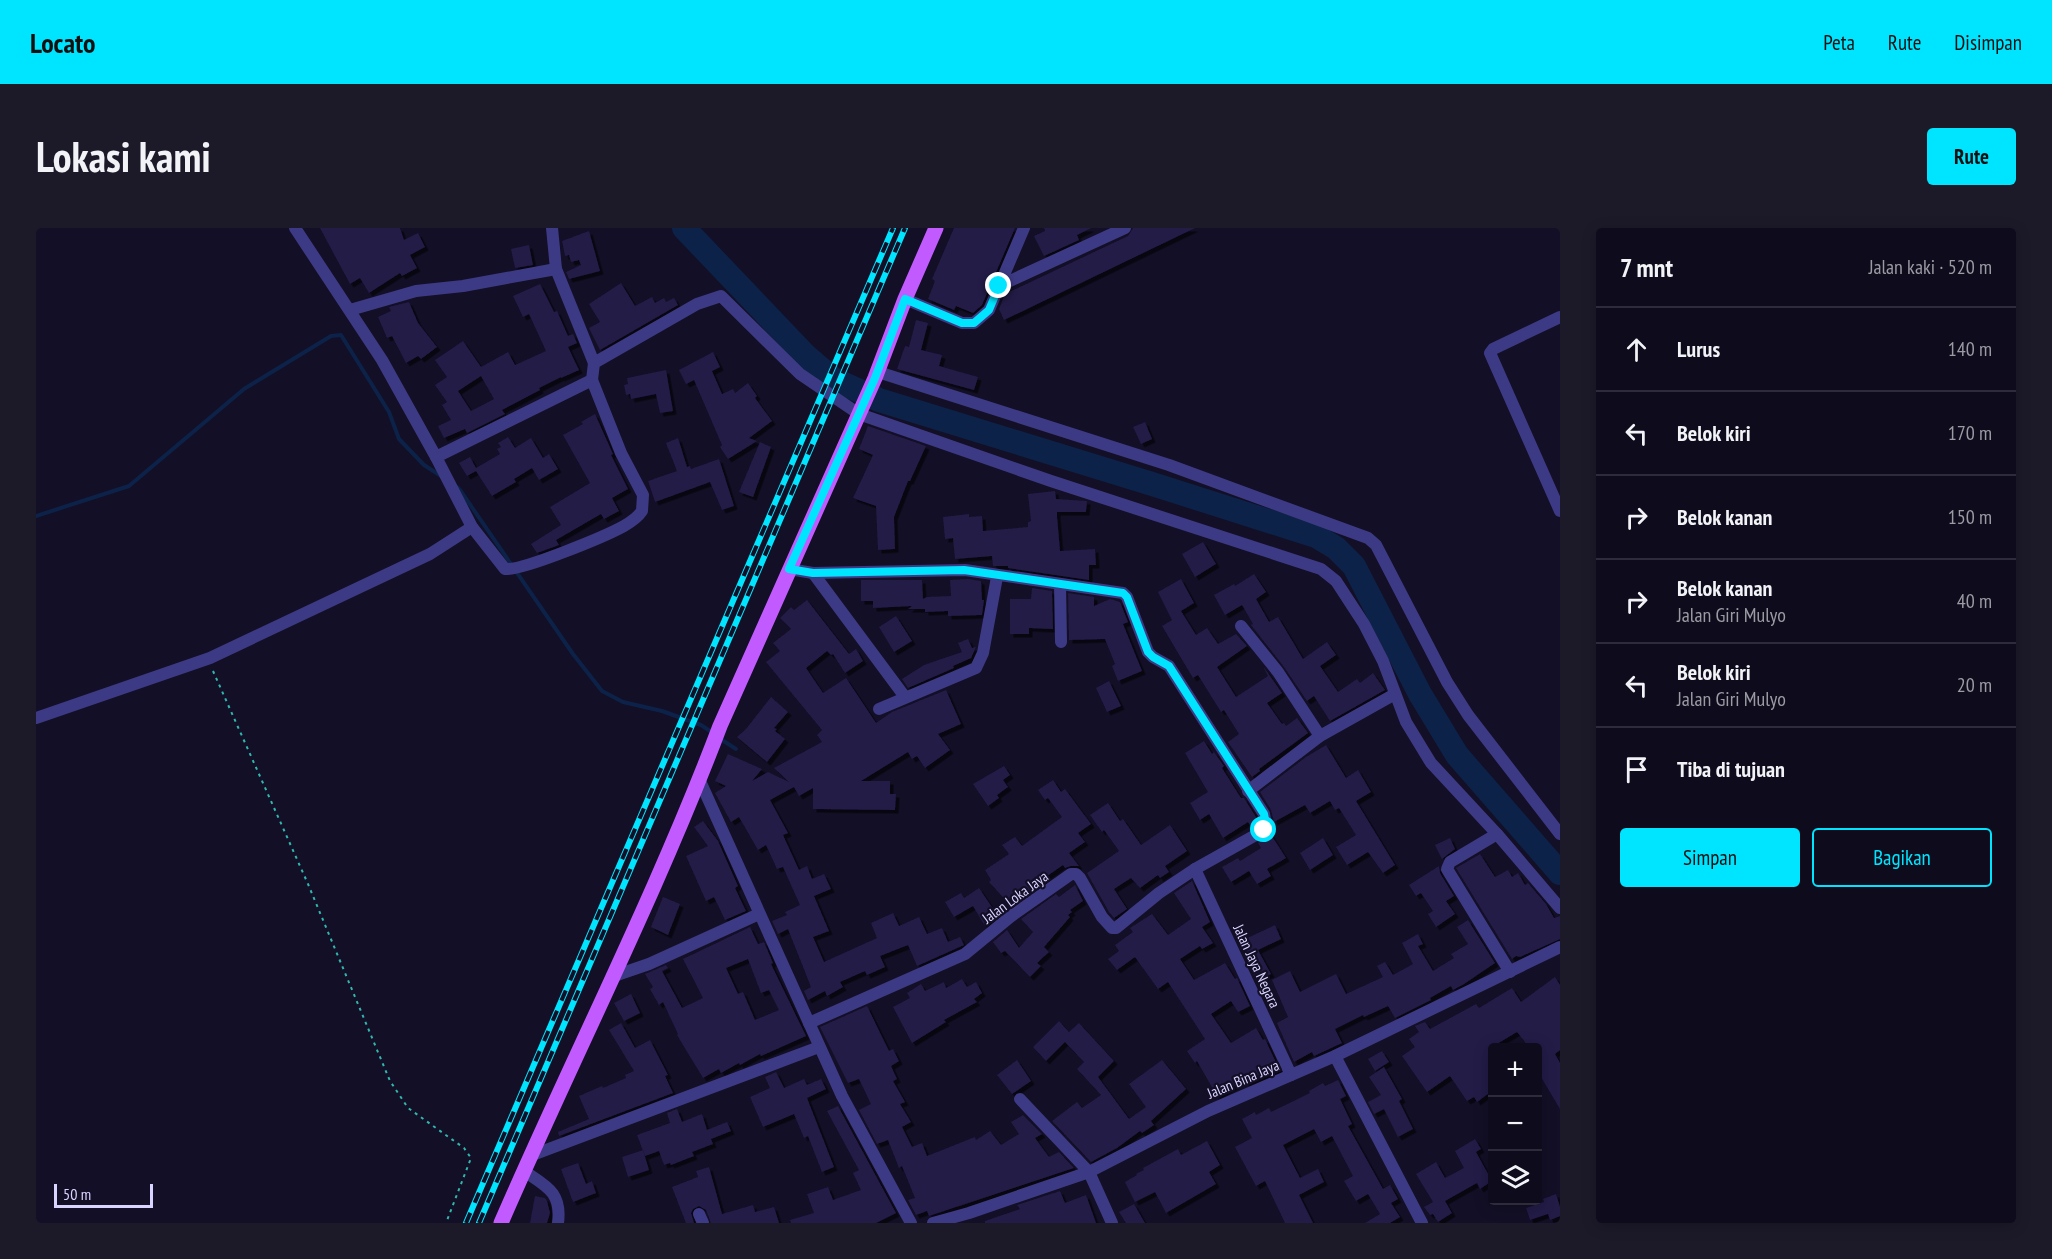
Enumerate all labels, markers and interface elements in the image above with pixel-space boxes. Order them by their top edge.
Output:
text: Locato [30,24,96,61]
text: Peta [1823,29,1855,56]
text: Rute [1888,29,1921,56]
text: Disimpan [1954,29,2022,56]
button: Rute [1927,128,2016,185]
text: Lokasi kami [36,129,211,184]
text: 7 mnt [1620,251,1673,284]
text: Jalan kaki · 520 m [1869,254,1992,280]
route end [985,272,1011,298]
icon: ahead [1620,333,1653,366]
text: Lurus [1677,335,1720,363]
text: 140 m [1948,336,1992,362]
icon: left [1620,417,1653,450]
text: Belok kiri [1677,419,1751,447]
text: 170 m [1948,420,1992,446]
icon: right [1620,501,1653,534]
text: Belok kanan [1677,503,1772,531]
text: 150 m [1948,504,1992,530]
text: Belok kanan [1677,574,1772,602]
icon: right [1620,585,1653,618]
text: 40 m [1957,588,1992,614]
text: Jalan Giri Mulyo [1677,602,1786,628]
text: Belok kiri [1677,658,1751,686]
icon: left [1620,669,1653,702]
text: 20 m [1957,672,1992,698]
text: Jalan Giri Mulyo [1677,686,1786,712]
icon: arrive [1620,753,1653,786]
text: Tiba di tujuan [1677,755,1785,783]
route start [1250,816,1276,842]
button: Simpan [1620,828,1800,887]
button: Bagikan [1812,828,1992,887]
street label: Jalan Loka Jaya [977,867,1052,928]
street label: Jalan Jaya Negara [1229,920,1285,1011]
map controls [1488,1043,1542,1205]
button: + [1488,1043,1542,1097]
street label: Jalan Bina Jaya [1203,1055,1282,1103]
button: − [1488,1097,1542,1151]
button: layers [1488,1151,1542,1205]
scale bar [54,1181,153,1208]
text: 50 m [63,1184,91,1204]

